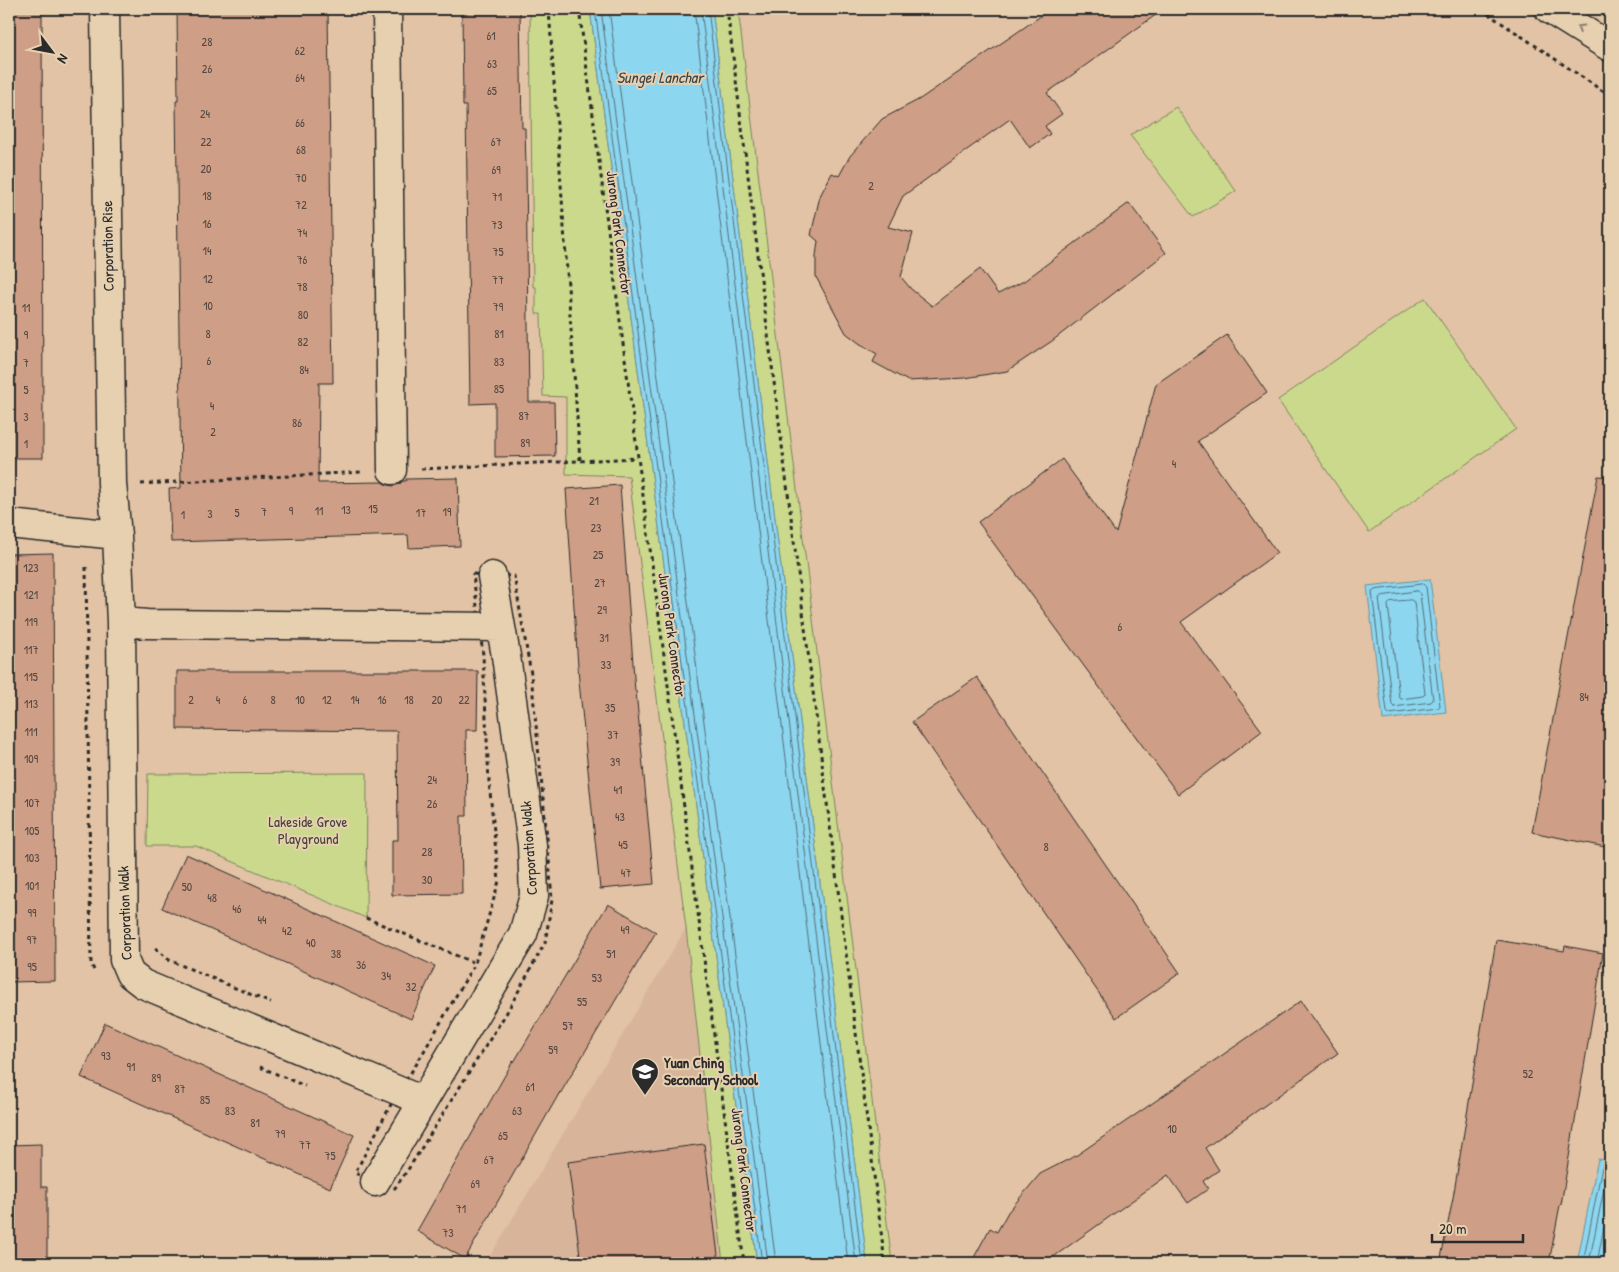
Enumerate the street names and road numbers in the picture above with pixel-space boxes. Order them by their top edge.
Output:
street label: Jurong Park Connector [601,169,638,297]
street label: Corporation Rise [96,200,119,292]
street label: Jurong Park Connector [653,571,692,699]
street label: Corporation Walk [515,800,542,896]
street label: Corporation Walk [112,866,137,961]
street label: Jurong Park Connector [726,1106,763,1234]

